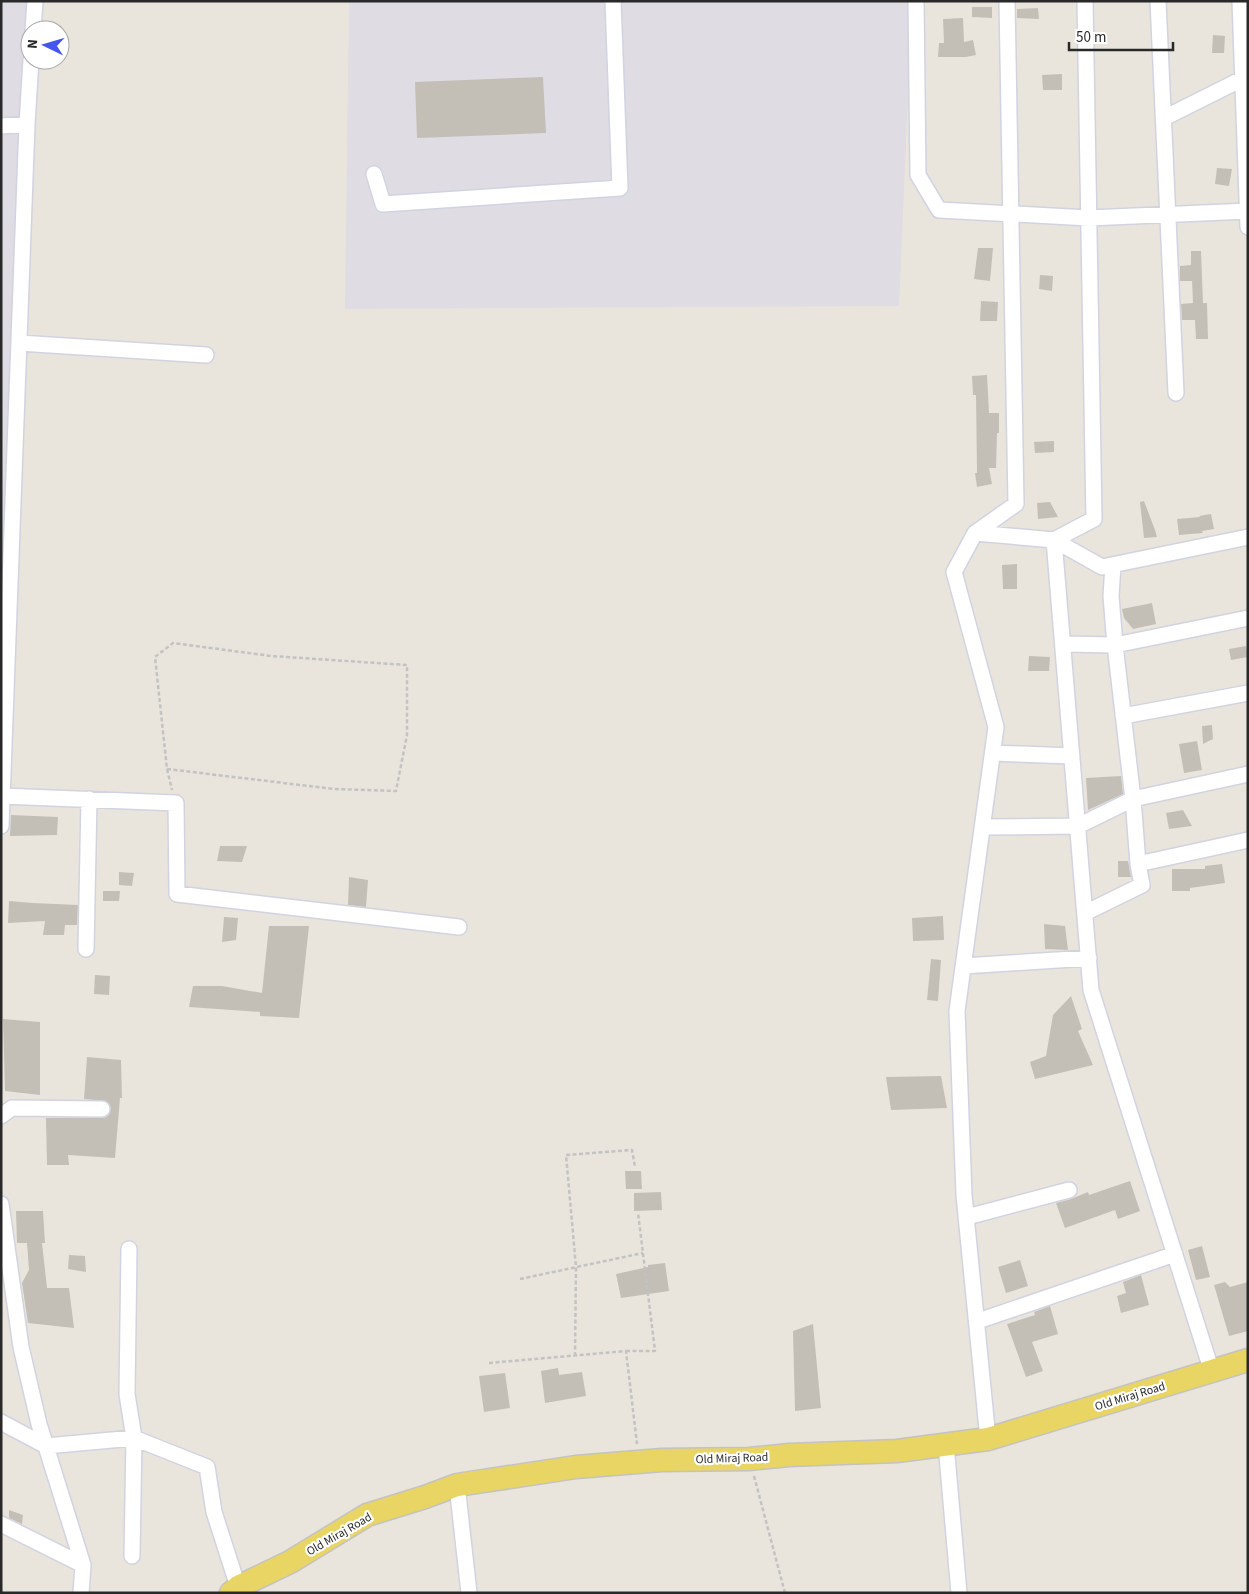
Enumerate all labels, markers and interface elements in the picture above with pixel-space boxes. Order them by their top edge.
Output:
north arrow [20,20,70,70]
scale bar [1069,20,1173,52]
text: 50 m [1076,27,1106,48]
text: N [23,38,43,49]
street label: Old Miraj Road [1093,1378,1167,1415]
street label: Old Miraj Road [695,1449,769,1468]
street label: Old Miraj Road [303,1509,375,1560]

